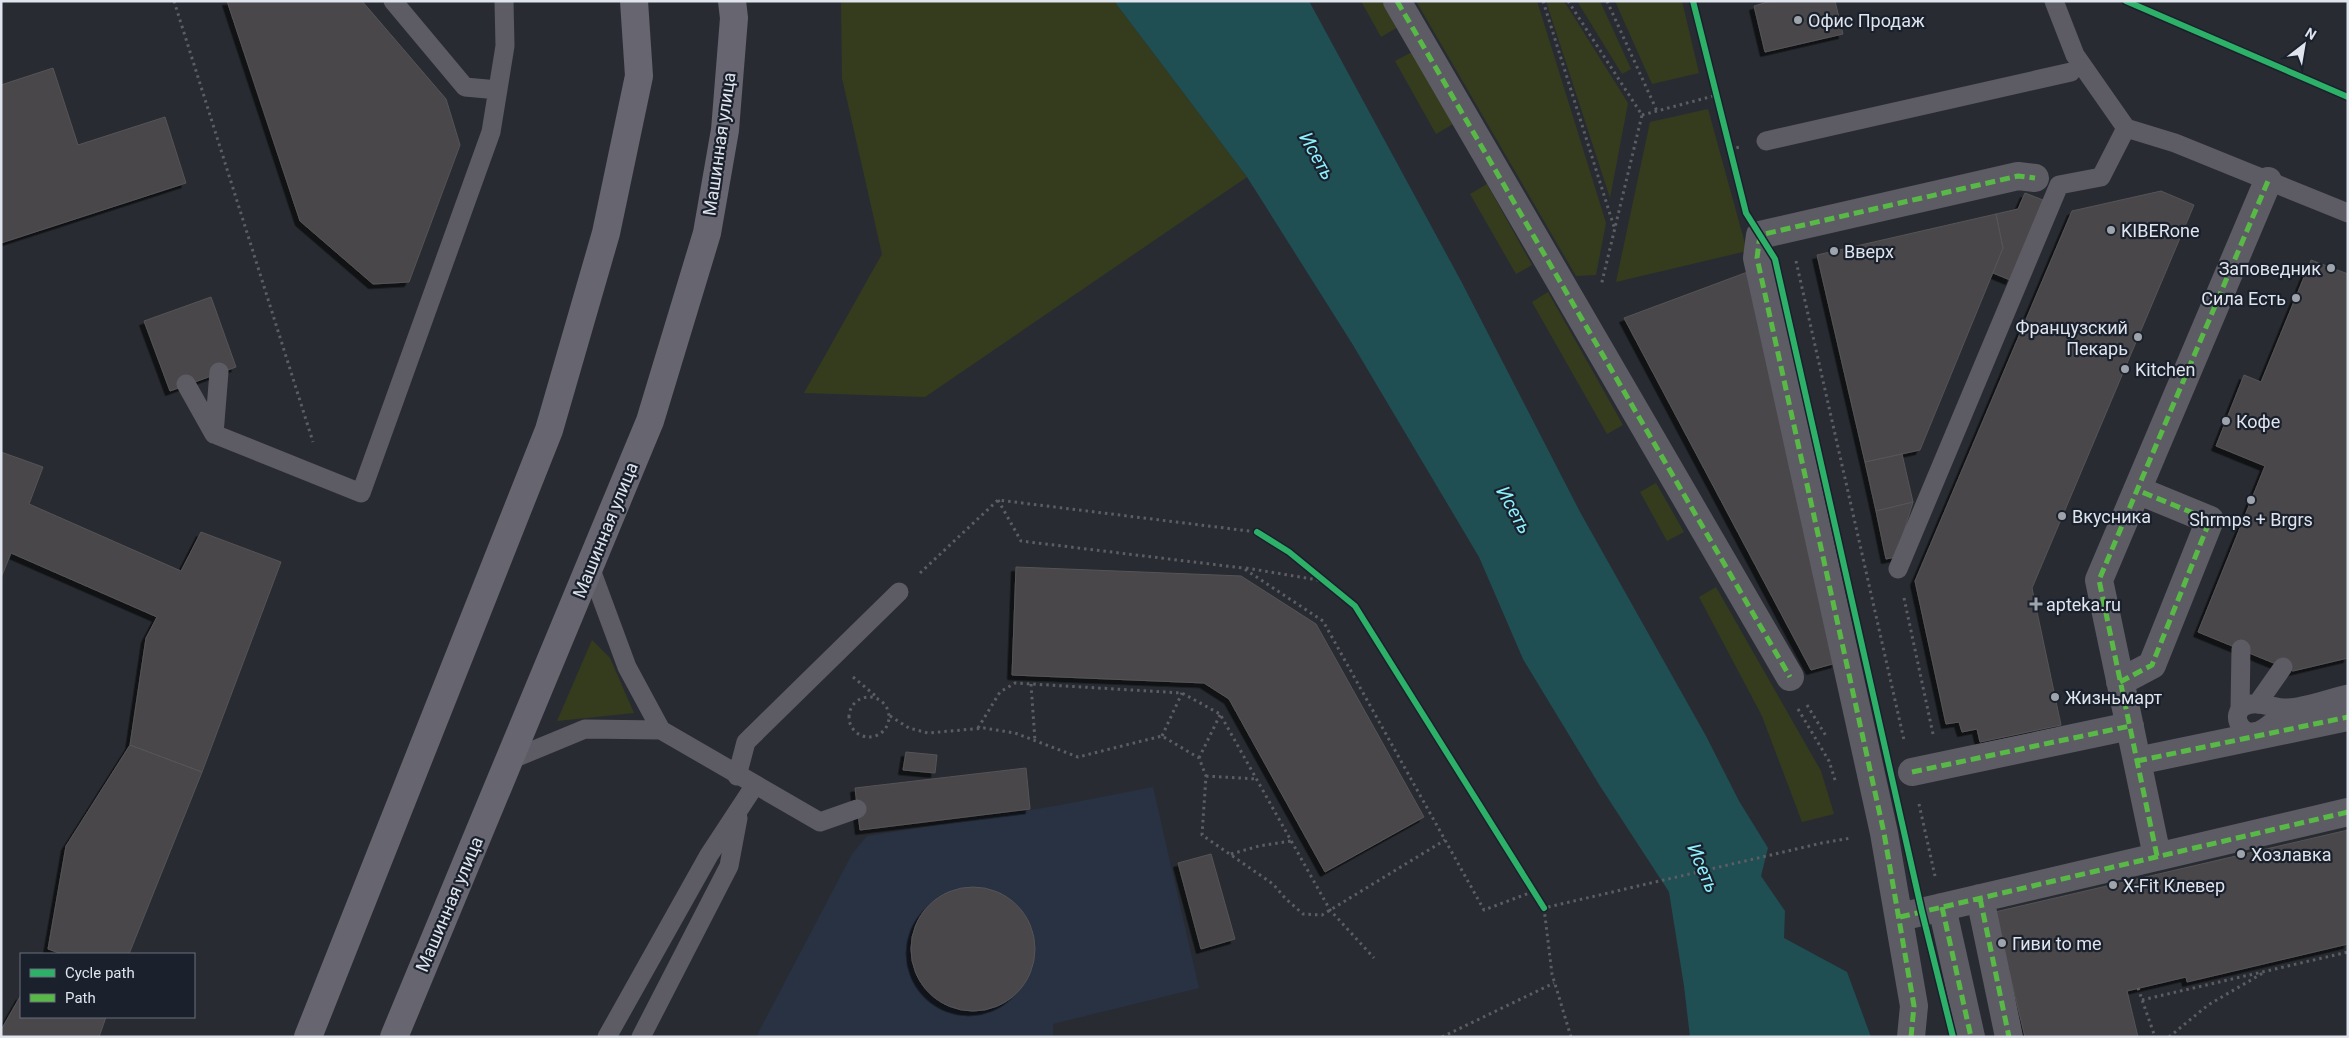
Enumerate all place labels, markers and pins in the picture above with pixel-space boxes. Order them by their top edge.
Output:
place label: Офис Продаж [1808,10,1925,31]
marker: Офис Продаж [1792,14,1804,26]
place label: KIBERone [2121,220,2199,241]
marker: KIBERone [2105,224,2117,236]
place label: Вверх [1844,241,1894,262]
marker: Вверх [1828,245,1840,257]
place label: Заповедник [2219,258,2321,279]
marker: Заповедник [2325,262,2337,274]
place label: Сила Есть [2201,288,2286,309]
marker: Сила Есть [2290,292,2302,304]
place label: Французский Пекарь [2016,317,2128,359]
marker: Французский Пекарь [2132,331,2144,343]
place label: Kitchen [2135,359,2195,380]
marker: Kitchen [2119,363,2131,375]
place label: Кофе [2236,411,2280,432]
marker: Кофе [2220,415,2232,427]
marker: Shrmps + Brgrs [2245,494,2257,506]
place label: Вкусника [2072,506,2151,527]
place label: Shrmps + Brgrs [2189,509,2313,530]
marker: Вкусника [2056,510,2068,522]
place label: apteka.ru [2046,594,2121,615]
marker: apteka.ru [2030,598,2042,610]
place label: Жизньмарт [2065,687,2163,708]
marker: Жизньмарт [2049,691,2061,703]
place label: Хозлавка [2251,844,2332,865]
marker: Хозлавка [2235,848,2247,860]
place label: X-Fit Клевер [2123,875,2225,896]
marker: X-Fit Клевер [2107,879,2119,891]
place label: Гиви to me [2012,933,2102,954]
marker: Гиви to me [1996,937,2008,949]

